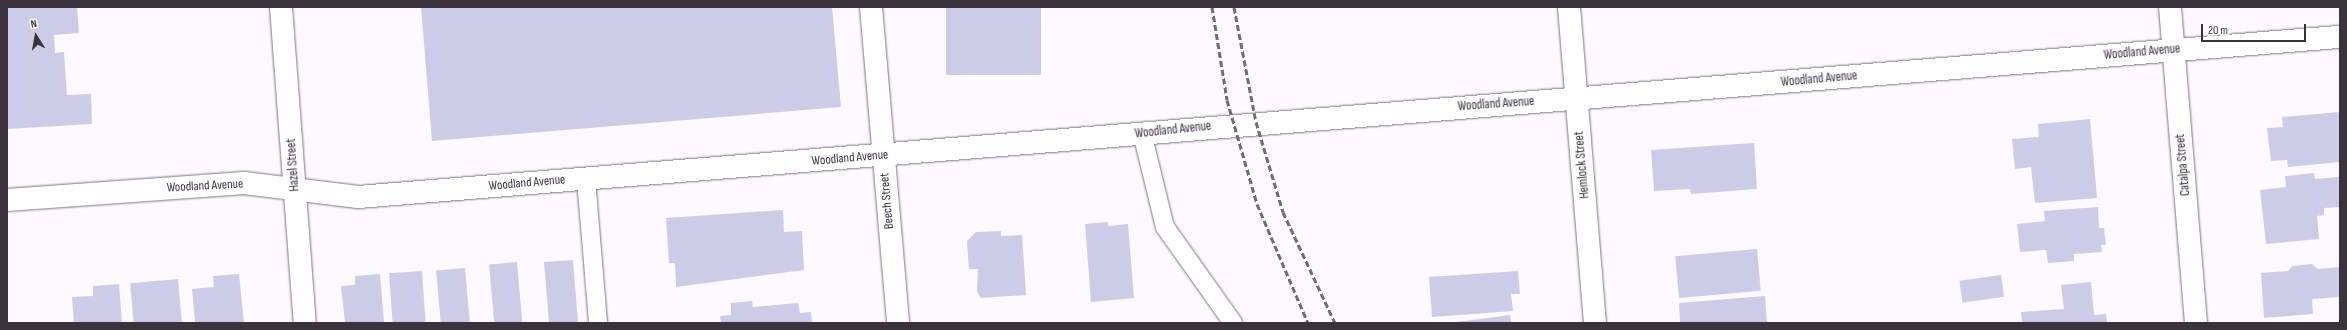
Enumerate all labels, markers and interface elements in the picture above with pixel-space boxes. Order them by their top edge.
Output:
north arrow [16,16,56,56]
scale bar [2203,16,2308,42]
text: N [29,17,38,31]
text: 20 m [2208,23,2228,38]
street label: Woodland Avenue [2103,41,2181,63]
street label: Woodland Avenue [1780,68,1858,90]
street label: Woodland Avenue [1457,94,1535,114]
street label: Woodland Avenue [1134,118,1212,142]
street label: Hemlock Street [1571,131,1593,199]
street label: Catalpa Street [2173,133,2193,197]
street label: Hazel Street [283,138,303,192]
street label: Woodland Avenue [811,147,889,169]
street label: Woodland Avenue [488,172,566,194]
street label: Beech Street [877,172,897,230]
street label: Woodland Avenue [166,176,244,196]

